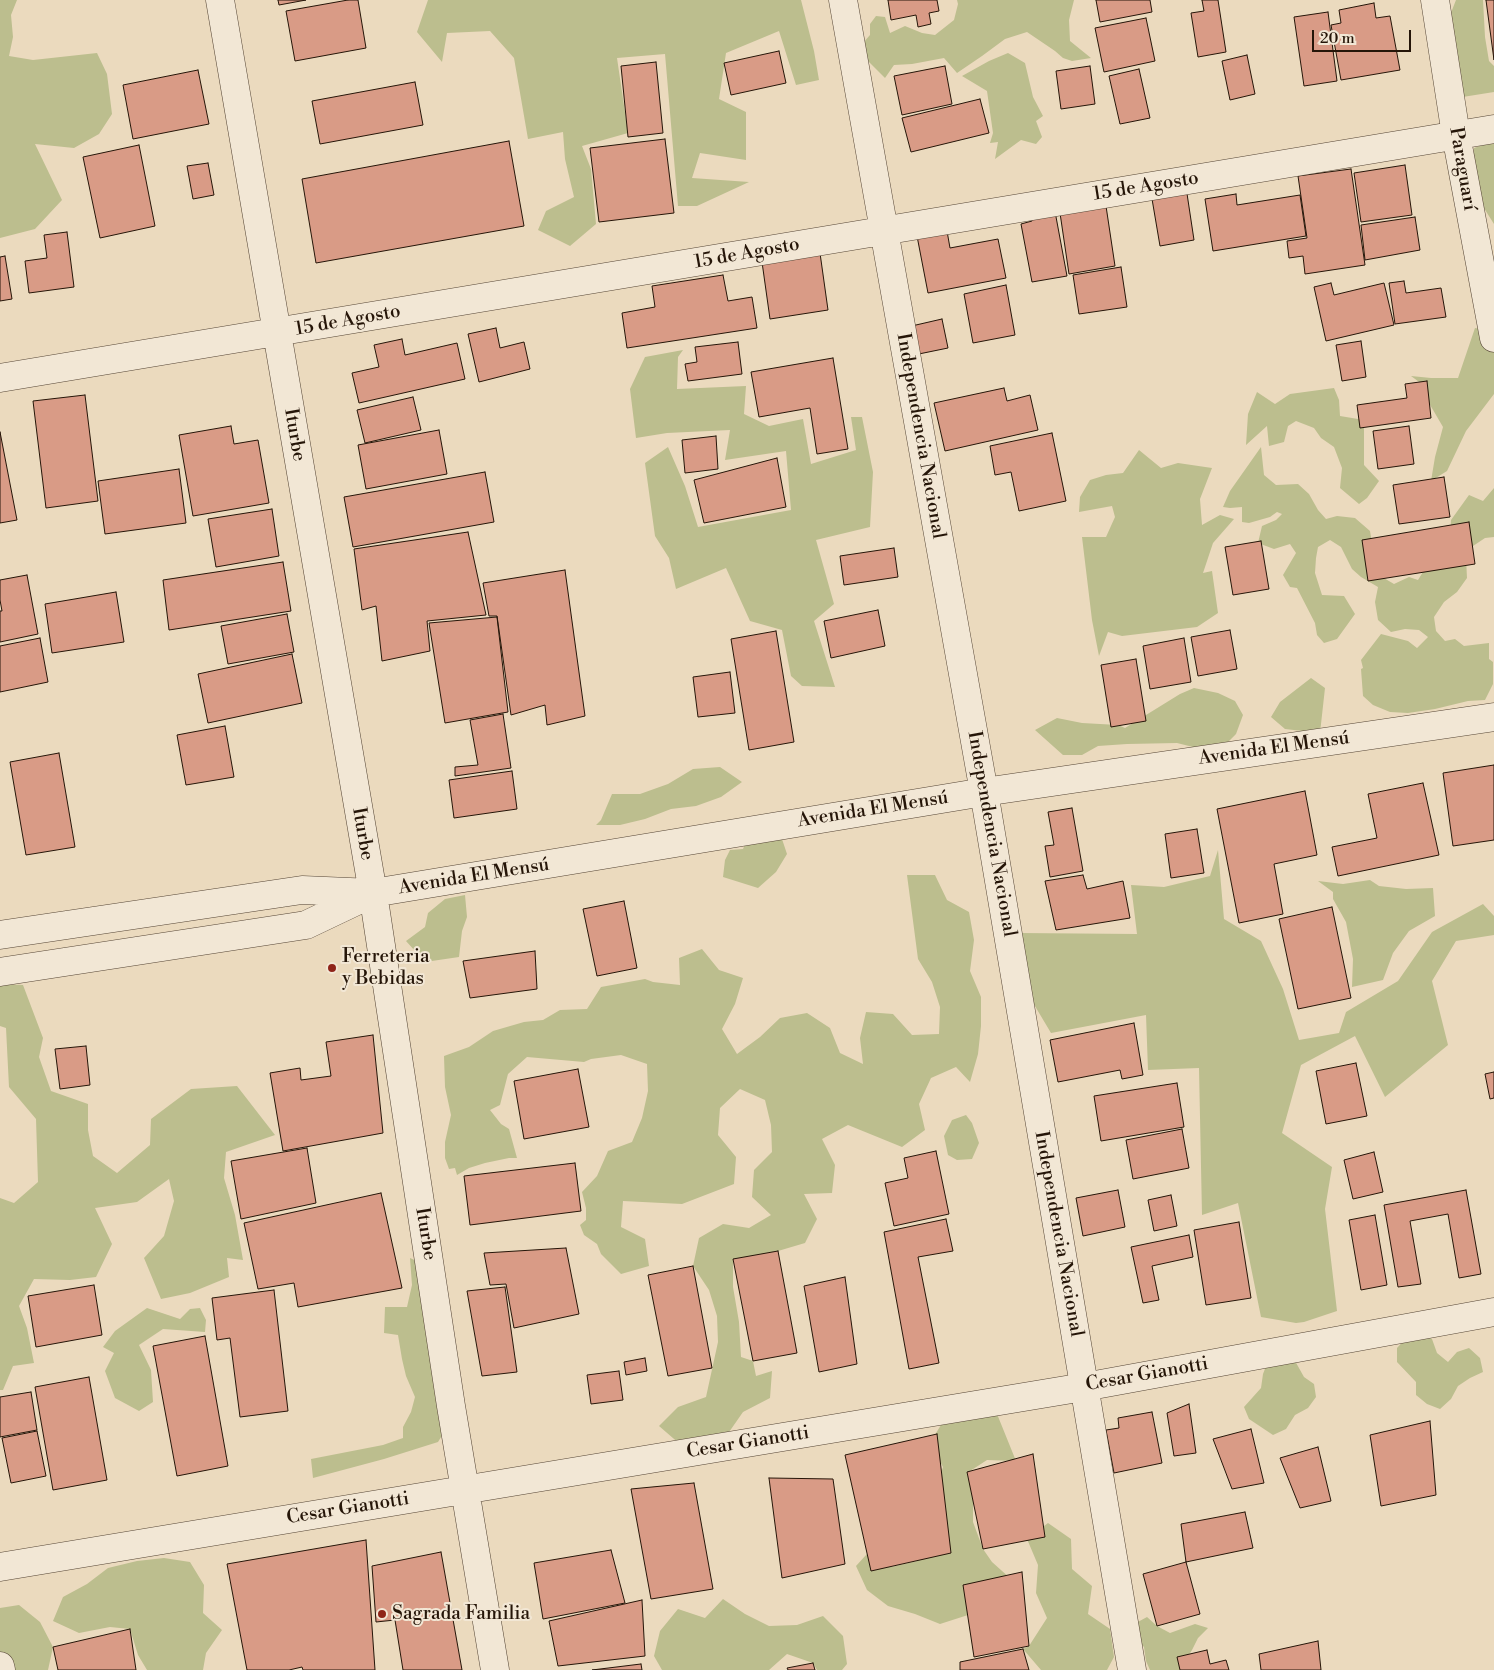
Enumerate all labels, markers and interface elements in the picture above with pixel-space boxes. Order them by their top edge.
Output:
scale bar [1314,20,1413,52]
text: 20 m [1320,29,1355,48]
street label: Paraguarí [1443,125,1481,213]
street label: 15 de Agosto [1092,167,1200,207]
street label: 15 de Agosto [693,234,801,274]
street label: 15 de Agosto [294,301,402,341]
street label: Independencia Nacional [891,331,949,541]
street label: Iturbe [278,407,310,463]
street label: Avenida El Mensú [1197,727,1351,771]
street label: Independencia Nacional [962,729,1020,939]
street label: Avenida El Mensú [796,787,950,833]
street label: Iturbe [346,806,378,862]
street label: Avenida El Mensú [397,854,551,900]
place label: Ferreteria y Bebidas [342,946,430,990]
marker: Ferreteria y Bebidas [326,962,338,974]
street label: Independencia Nacional [1029,1129,1087,1339]
street label: Iturbe [410,1206,440,1262]
street label: Cesar Gianotti [1084,1353,1210,1397]
street label: Cesar Gianotti [685,1422,811,1464]
street label: Cesar Gianotti [285,1488,411,1530]
place label: Sagrada Familia [392,1603,530,1625]
marker: Sagrada Familia [376,1608,388,1620]

